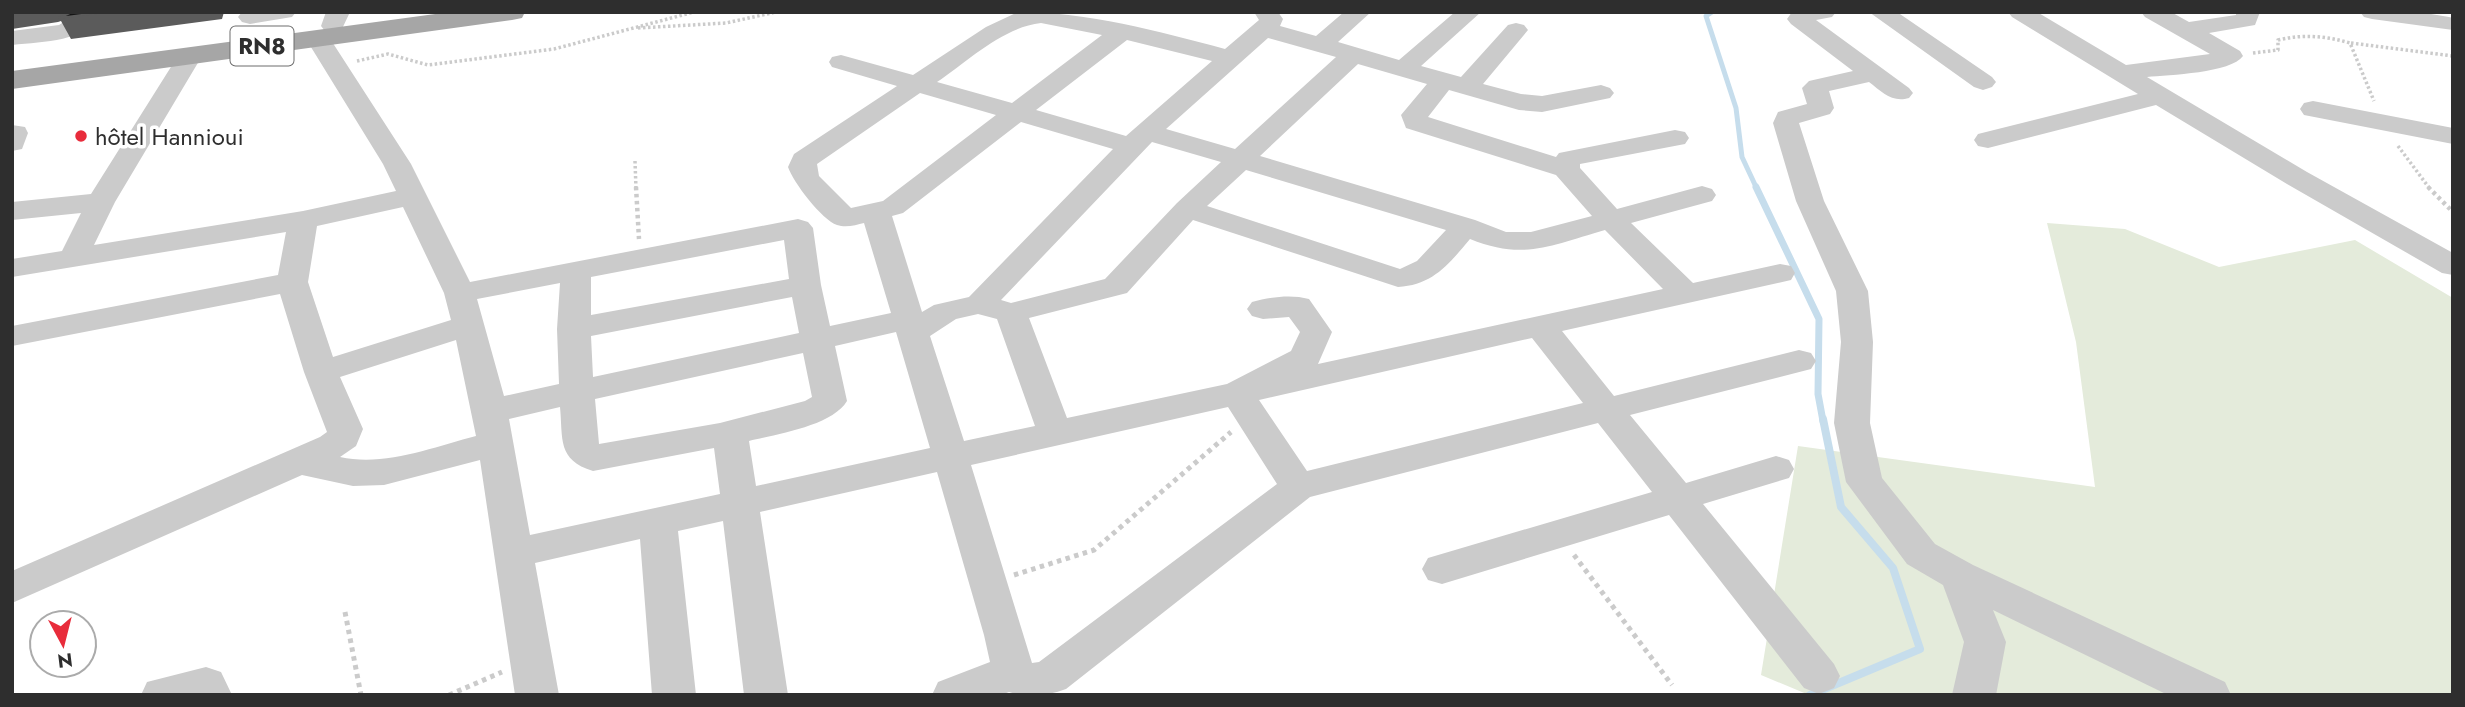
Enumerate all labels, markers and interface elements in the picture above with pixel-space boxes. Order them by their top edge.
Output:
road number: RN8 [230,26,294,66]
place label: hôtel Hannioui [95,119,244,154]
marker: hôtel Hannioui [73,128,89,144]
north arrow [28,609,98,679]
text: N [56,646,74,675]

